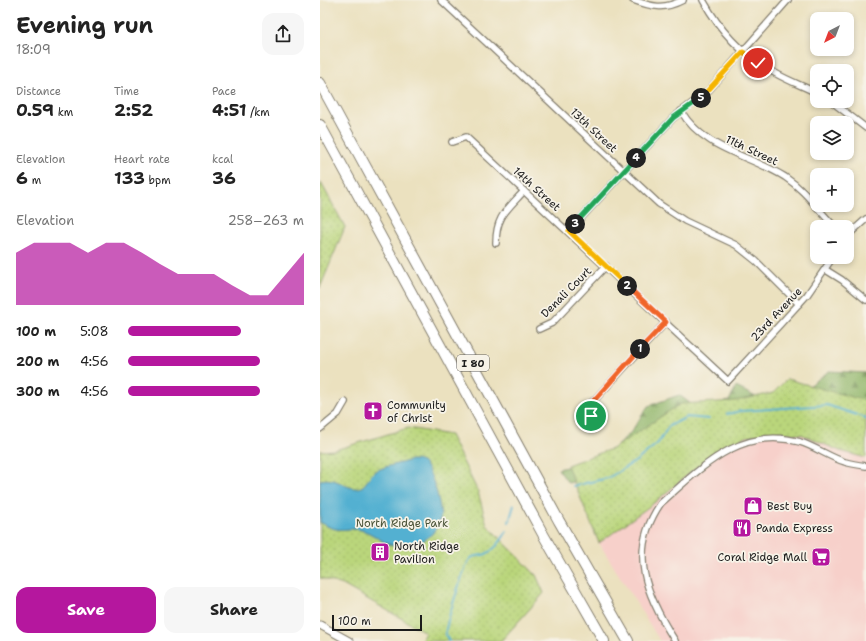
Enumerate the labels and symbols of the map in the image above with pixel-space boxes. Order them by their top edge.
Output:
north arrow [810,12,854,56]
pin [741,46,775,80]
pin: 5 [691,88,711,108]
street label: 13th Street [567,105,621,156]
street label: 11th Street [723,132,781,169]
pin: 4 [626,148,646,168]
street label: 14th Street [510,164,564,215]
pin: 3 [565,214,585,234]
street label: Denali Court [538,264,595,321]
pin: 2 [617,276,637,296]
street label: 23rd Avenue [747,284,805,345]
pin: 1 [630,339,650,359]
road number: I 80 [457,355,489,371]
place label: Community of Christ [387,398,446,426]
pin [574,399,608,433]
church icon: Community of Christ [362,400,384,422]
shop icon: Best Buy [742,495,764,517]
place label: Best Buy [767,499,812,514]
park label: North Ridge Park [356,516,448,531]
restaurant icon: Panda Express [731,517,753,539]
place label: Panda Express [756,521,833,536]
place label: North Ridge Pavilion [394,539,459,567]
building icon: North Ridge Pavilion [369,541,391,563]
supermarket icon: Coral Ridge Mall [810,546,832,568]
place label: Coral Ridge Mall [718,550,808,565]
scale bar [332,613,422,632]

